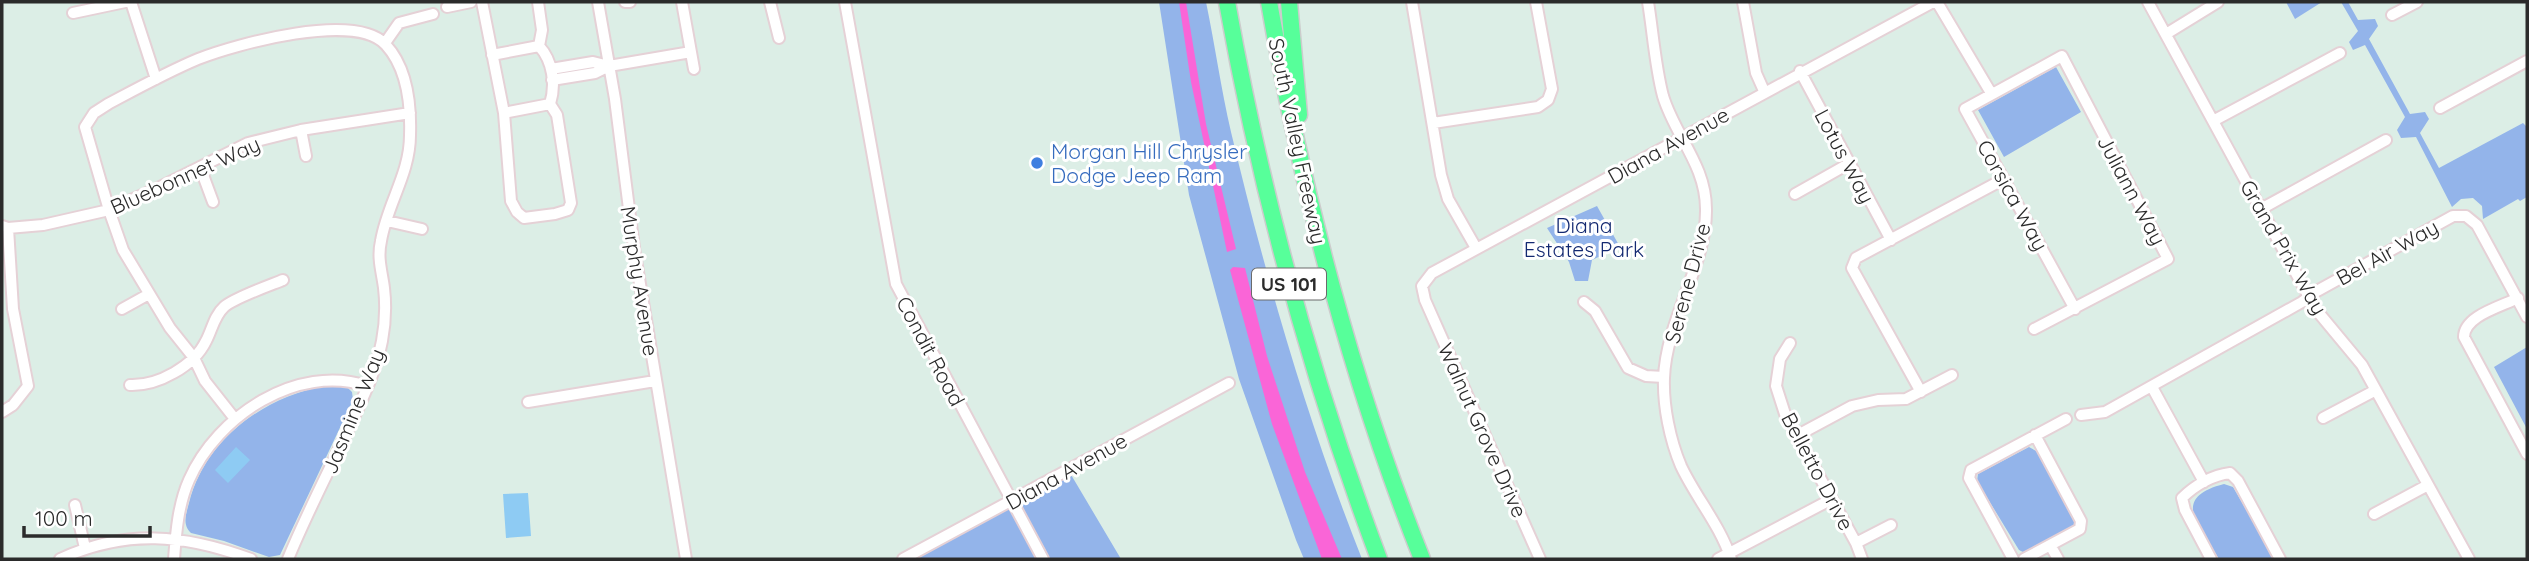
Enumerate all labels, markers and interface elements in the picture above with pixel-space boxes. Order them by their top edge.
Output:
street label: South Valley Freeway [1263,36,1333,246]
street label: Diana Avenue [1603,101,1733,189]
street label: Lotus Way [1809,104,1881,208]
street label: Bluebonnet Way [106,130,264,220]
street label: Juliann Way [2092,131,2172,249]
street label: Corsica Way [1972,135,2054,255]
place label: Morgan Hill Chrysler Dodge Jeep Ram [1051,138,1247,188]
marker: Morgan Hill Chrysler Dodge Jeep Ram [1029,155,1045,171]
street label: Grand Prix Way [2235,175,2333,319]
street label: Murphy Avenue [615,204,665,358]
park label: Diana Estates Park [1524,212,1644,262]
street label: Bel Air Way [2331,213,2443,291]
street label: Serene Drive [1658,220,1716,346]
road number: US 101 [1252,268,1326,300]
street label: Condit Road [891,292,971,410]
street label: Walnut Grove Drive [1433,339,1533,521]
street label: Jasmine Way [316,345,390,477]
street label: Belletto Drive [1776,408,1860,534]
street label: Diana Avenue [1001,427,1131,515]
scale bar [24,494,150,538]
text: 100 m [35,505,93,531]

